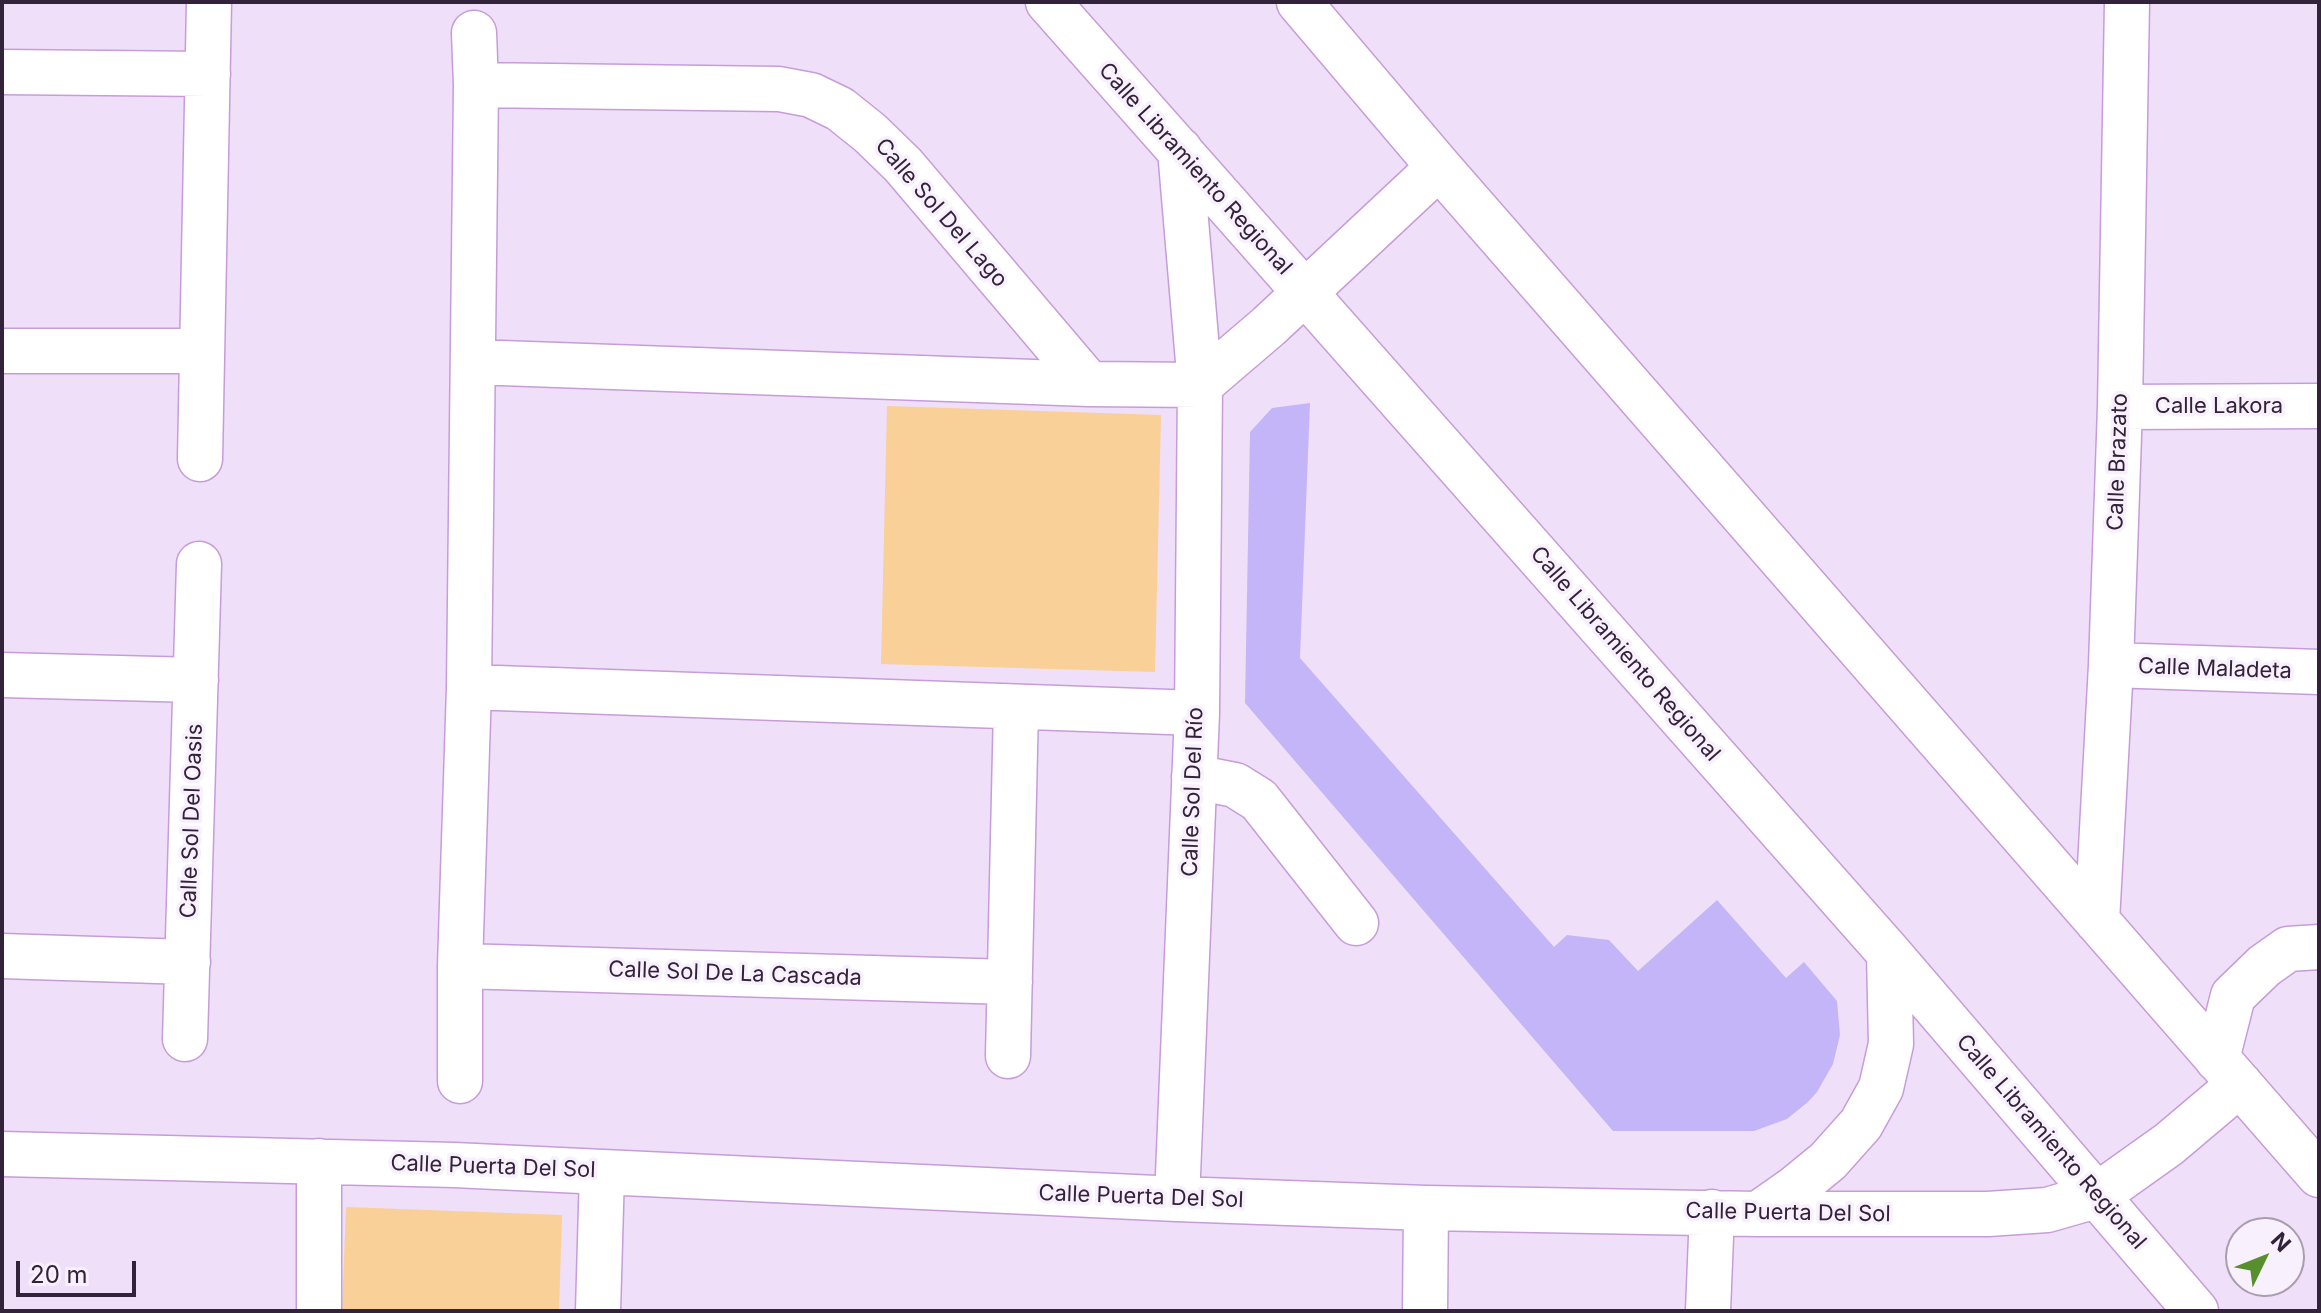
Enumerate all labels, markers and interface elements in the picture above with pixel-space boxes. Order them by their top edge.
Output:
street label: Calle Libramiento Regional [1093,58,1297,280]
street label: Calle Sol Del Lago [869,133,1013,293]
street label: Calle Brazato [2102,393,2134,531]
street label: Calle Lakora [2155,393,2283,419]
street label: Calle Libramiento Regional [1524,541,1726,767]
street label: Calle Maladeta [2138,653,2292,685]
street label: Calle Sol Del Río [1177,707,1209,877]
street label: Calle Sol Del Oasis [175,723,209,919]
street label: Calle Sol De La Cascada [608,956,862,992]
street label: Calle Libramiento Regional [1950,1029,2152,1255]
street label: Calle Puerta Del Sol [390,1150,596,1184]
street label: Calle Puerta Del Sol [1038,1180,1244,1214]
street label: Calle Puerta Del Sol [1685,1198,1891,1228]
north arrow [2225,1217,2305,1297]
text: N [2266,1227,2296,1257]
scale bar [20,1245,140,1295]
text: 20 m [30,1260,88,1289]

